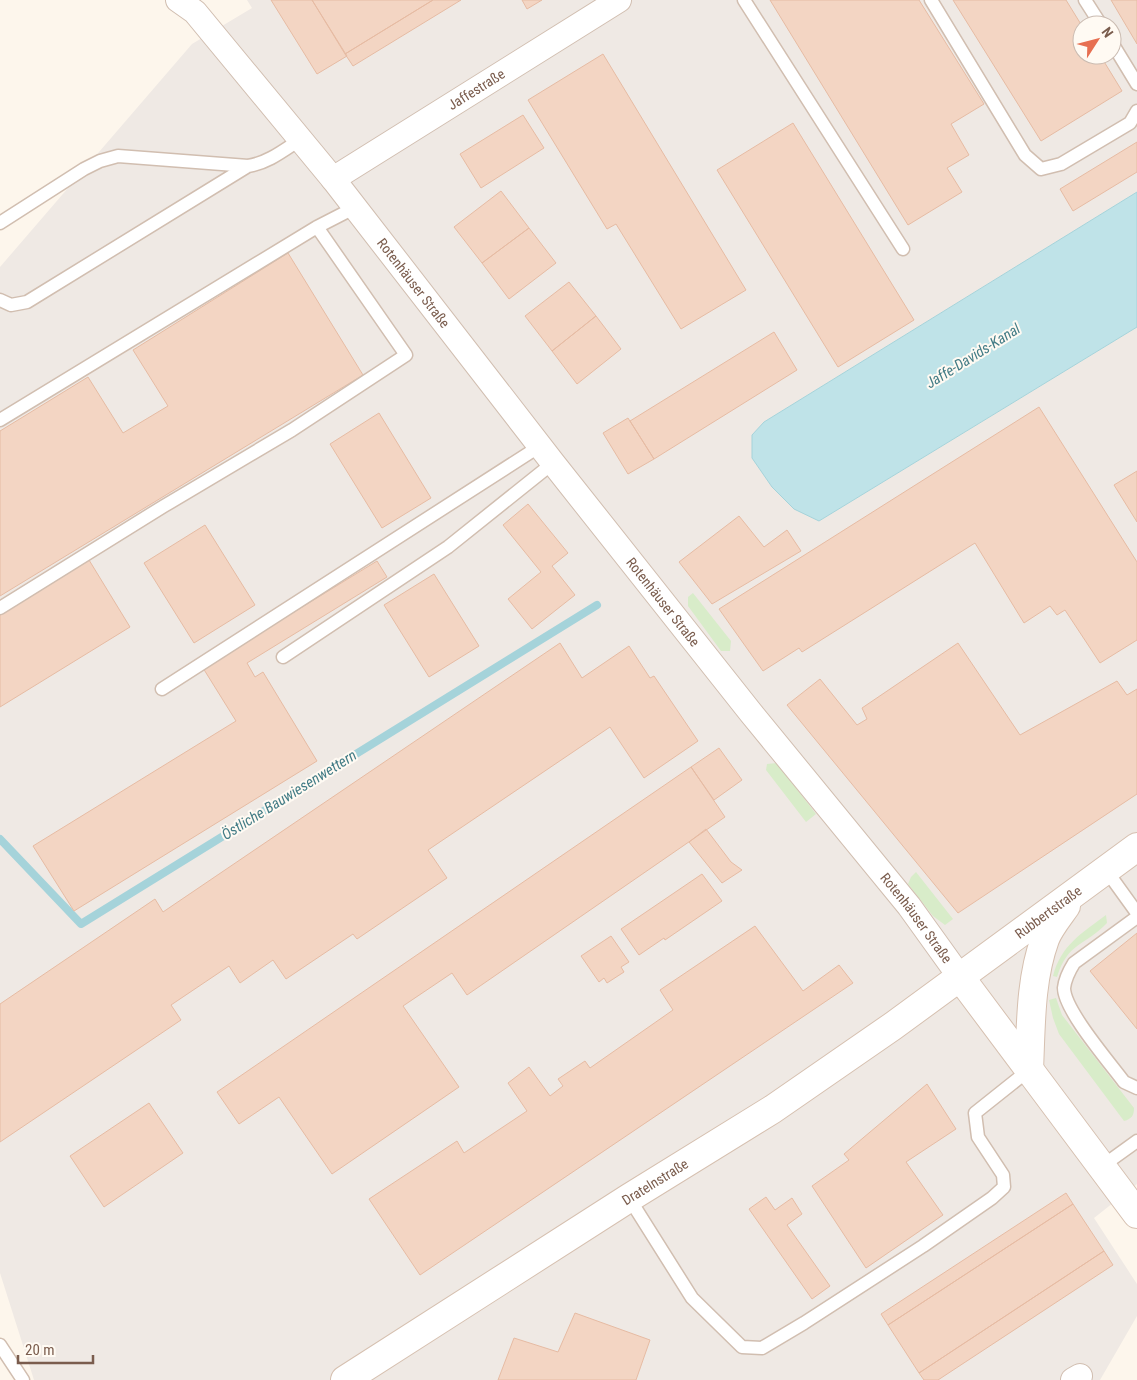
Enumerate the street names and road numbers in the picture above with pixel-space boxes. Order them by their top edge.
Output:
street label: Jaffestraße [445,65,508,113]
street label: Rotenhäuser Straße [374,235,453,331]
street label: Rotenhäuser Straße [623,554,703,650]
street label: Rotenhäuser Straße [877,870,956,967]
street label: Rubbertstraße [1012,882,1085,942]
street label: Dratelnstraße [619,1155,691,1208]

